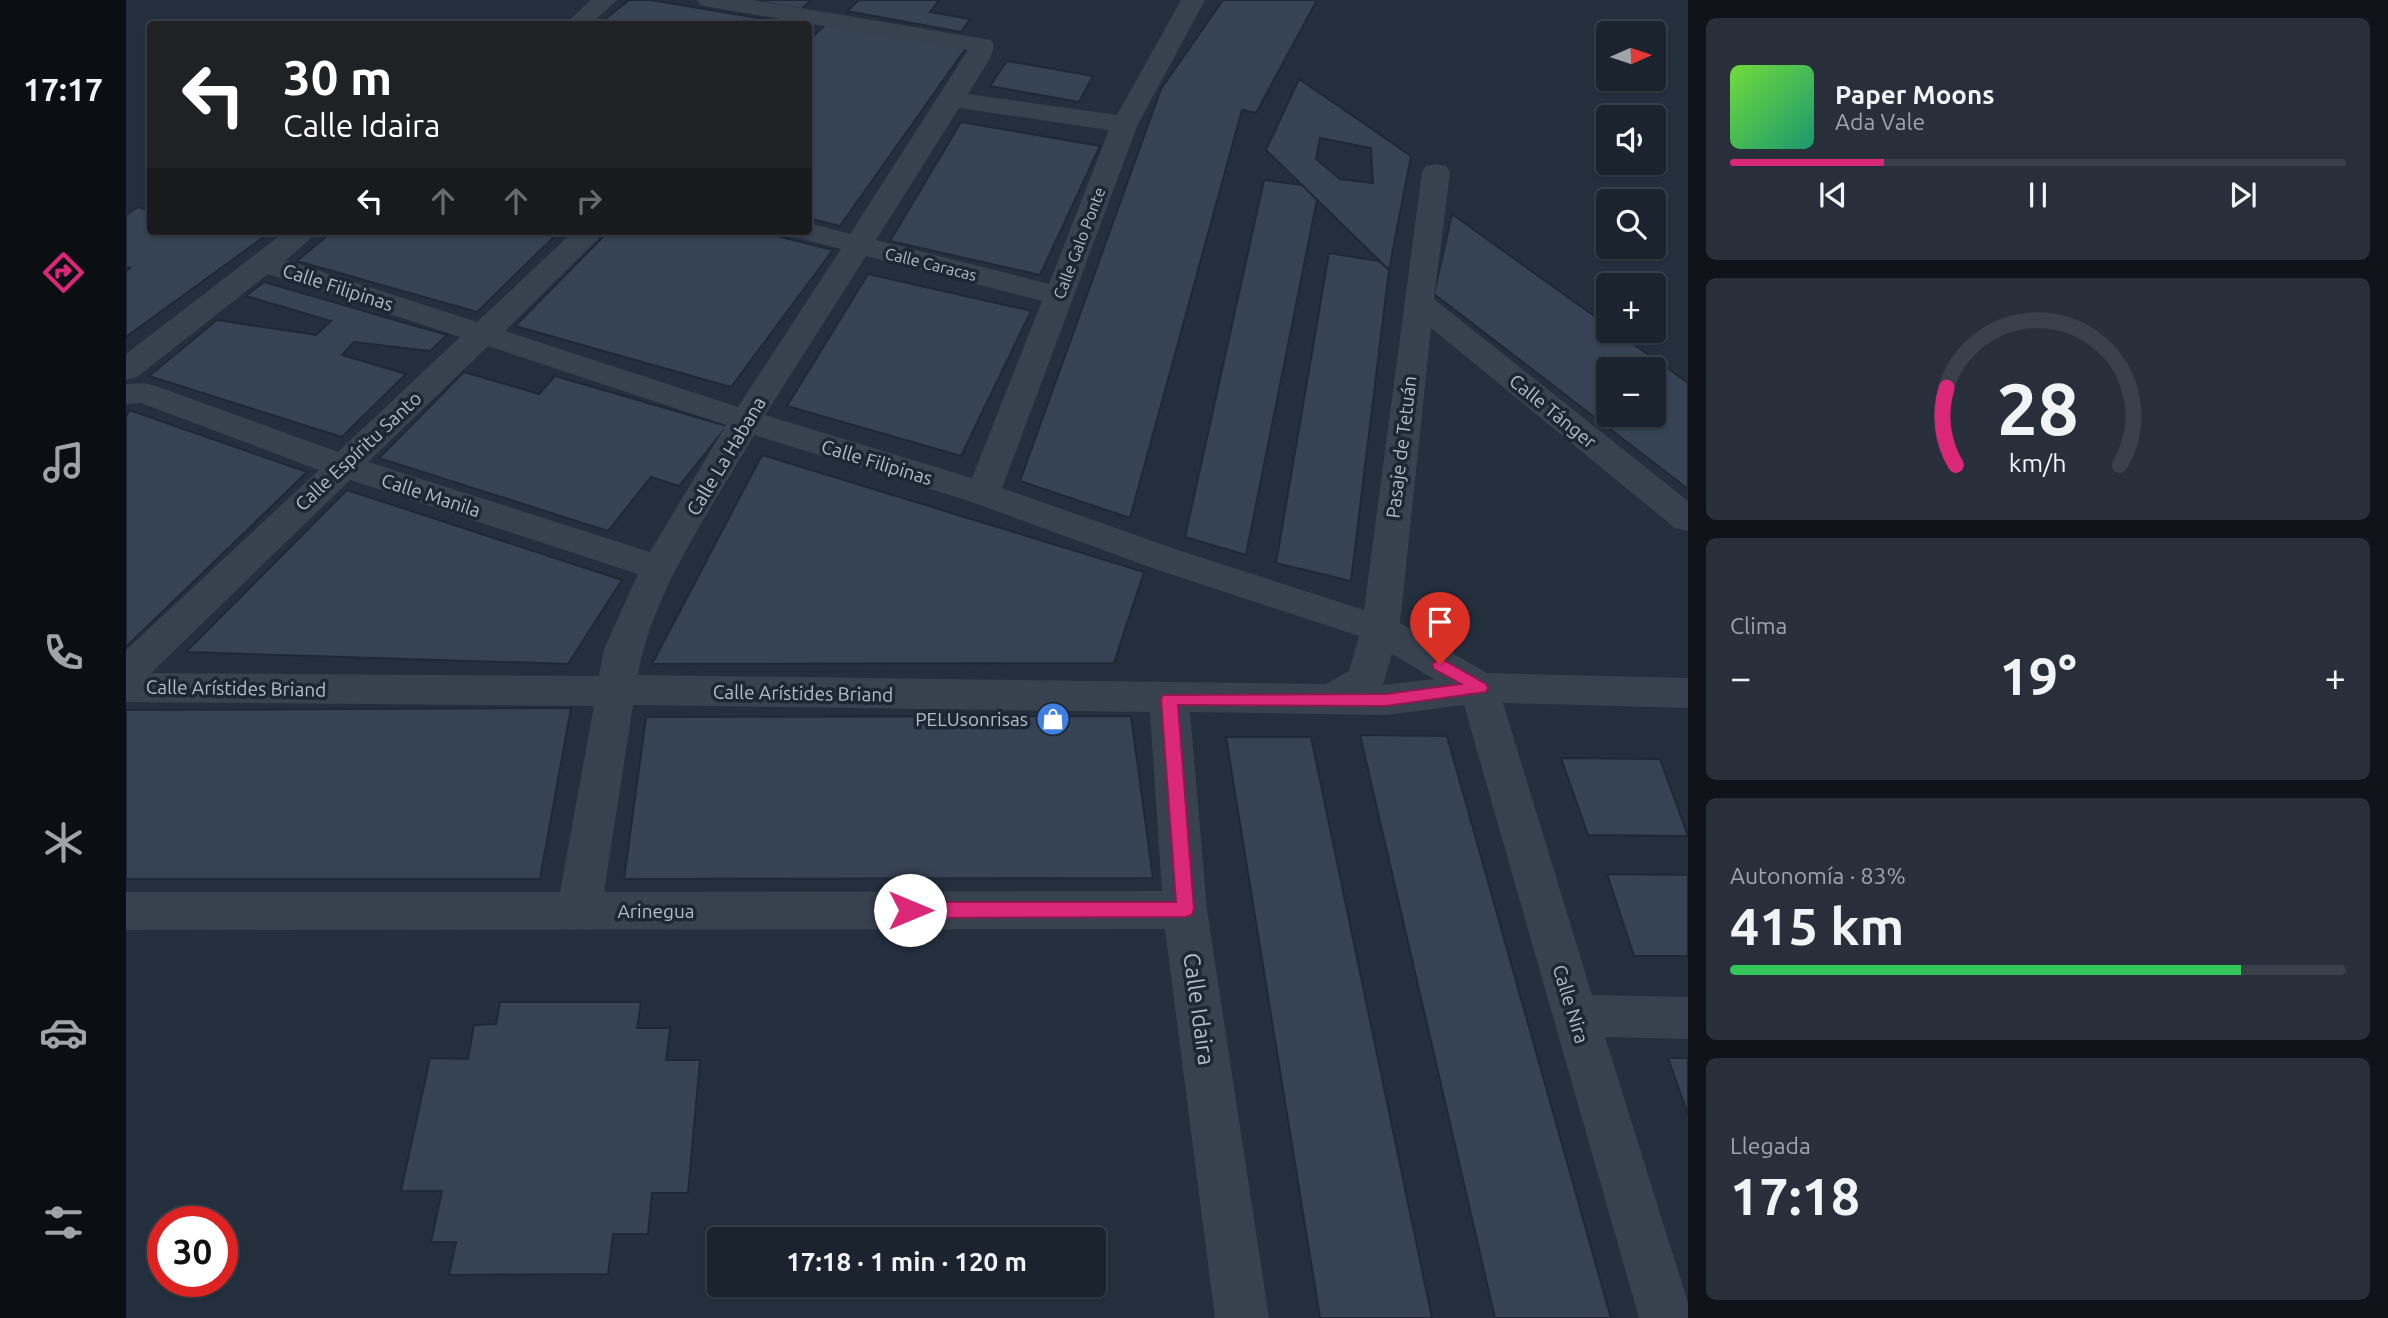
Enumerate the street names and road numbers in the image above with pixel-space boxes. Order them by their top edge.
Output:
street label: Calle Galo Ponte [1049,185,1109,301]
street label: Calle Caracas [883,244,979,284]
street label: Calle Filipinas [280,259,396,315]
street label: Calle Tánger [1505,369,1601,453]
street label: Pasaje de Tetuán [1381,374,1421,520]
street label: Calle Espíritu Santo [290,387,426,515]
street label: Calle La Habana [682,393,770,519]
street label: Calle Filipinas [819,435,935,489]
street label: Calle Manila [379,469,483,521]
street label: Calle Arístides Briand [146,675,326,701]
street label: Calle Arístides Briand [713,680,893,706]
street label: Arinegua [617,900,695,922]
street label: Calle Idaira [1179,951,1220,1067]
street label: Calle Nira [1549,962,1593,1046]

